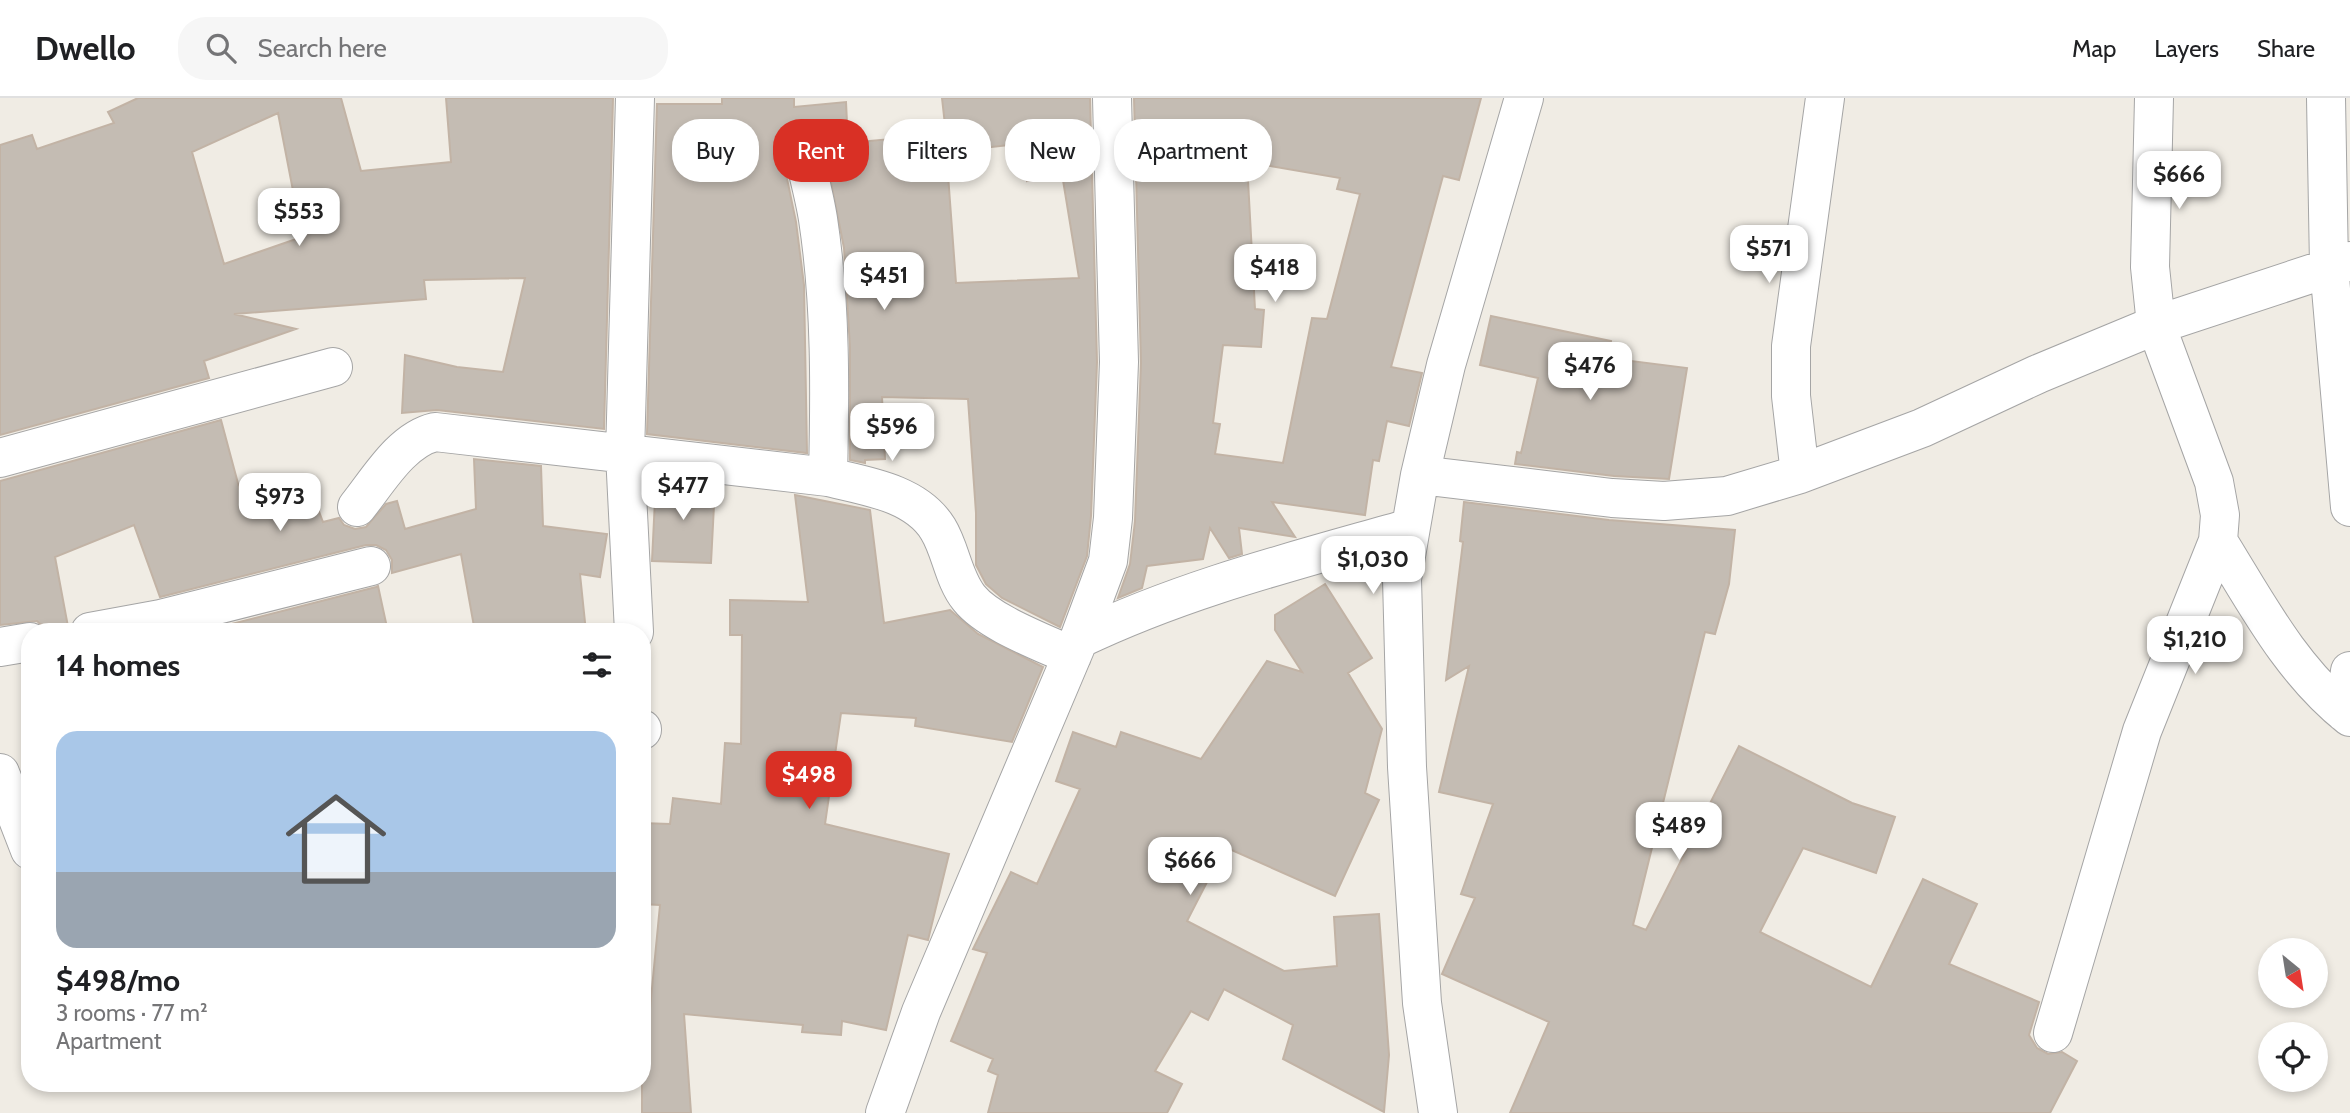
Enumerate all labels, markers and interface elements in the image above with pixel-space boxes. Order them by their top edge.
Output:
search box [178,17,668,80]
text: Dwello [35,28,136,68]
icon: search [202,29,240,67]
text: Search here [258,32,387,64]
text: Map [2072,34,2116,63]
text: Layers [2154,34,2219,63]
text: Share [2257,34,2315,63]
chip: Buy [672,119,759,182]
chip: Rent [773,119,869,182]
chip: Filters [883,119,991,182]
chip: New [1005,119,1100,182]
chip: Apartment [1114,119,1272,182]
pin: $666 [2138,152,2220,211]
text: $666 [2153,160,2205,188]
pin: $553 [258,188,340,248]
text: $553 [274,197,324,225]
pin: $571 [1728,226,1810,285]
text: $571 [1746,234,1792,262]
pin: $418 [1234,244,1316,304]
pin: $451 [843,252,925,312]
text: $418 [1250,253,1300,281]
text: $451 [860,261,908,289]
pin: $476 [1549,342,1631,402]
text: $476 [1564,351,1616,379]
pin: $596 [851,404,933,463]
text: $596 [866,412,918,440]
pin: $477 [642,462,724,522]
text: $477 [657,471,709,499]
pin: $973 [239,474,321,533]
text: $973 [255,482,305,510]
pin: $1,030 [1316,536,1430,596]
text: $1,030 [1337,545,1409,573]
pin: $1,210 [2138,616,2252,676]
text: $1,210 [2163,625,2227,653]
icon: filters [578,646,616,684]
text: 14 homes [56,647,180,684]
pin: $498 [768,752,850,811]
text: $498 [782,760,836,788]
icon: home [273,776,399,902]
pin: $489 [1638,802,1720,862]
text: $489 [1652,811,1706,839]
pin: $666 [1149,838,1231,897]
text: $666 [1164,846,1216,874]
north arrow [2258,938,2328,1008]
map controls [2258,938,2328,1092]
text: $498/mo [56,962,180,999]
text: 3 rooms · 77 m² [56,999,208,1027]
button: locate [2258,1022,2328,1092]
text: Apartment [56,1027,161,1055]

